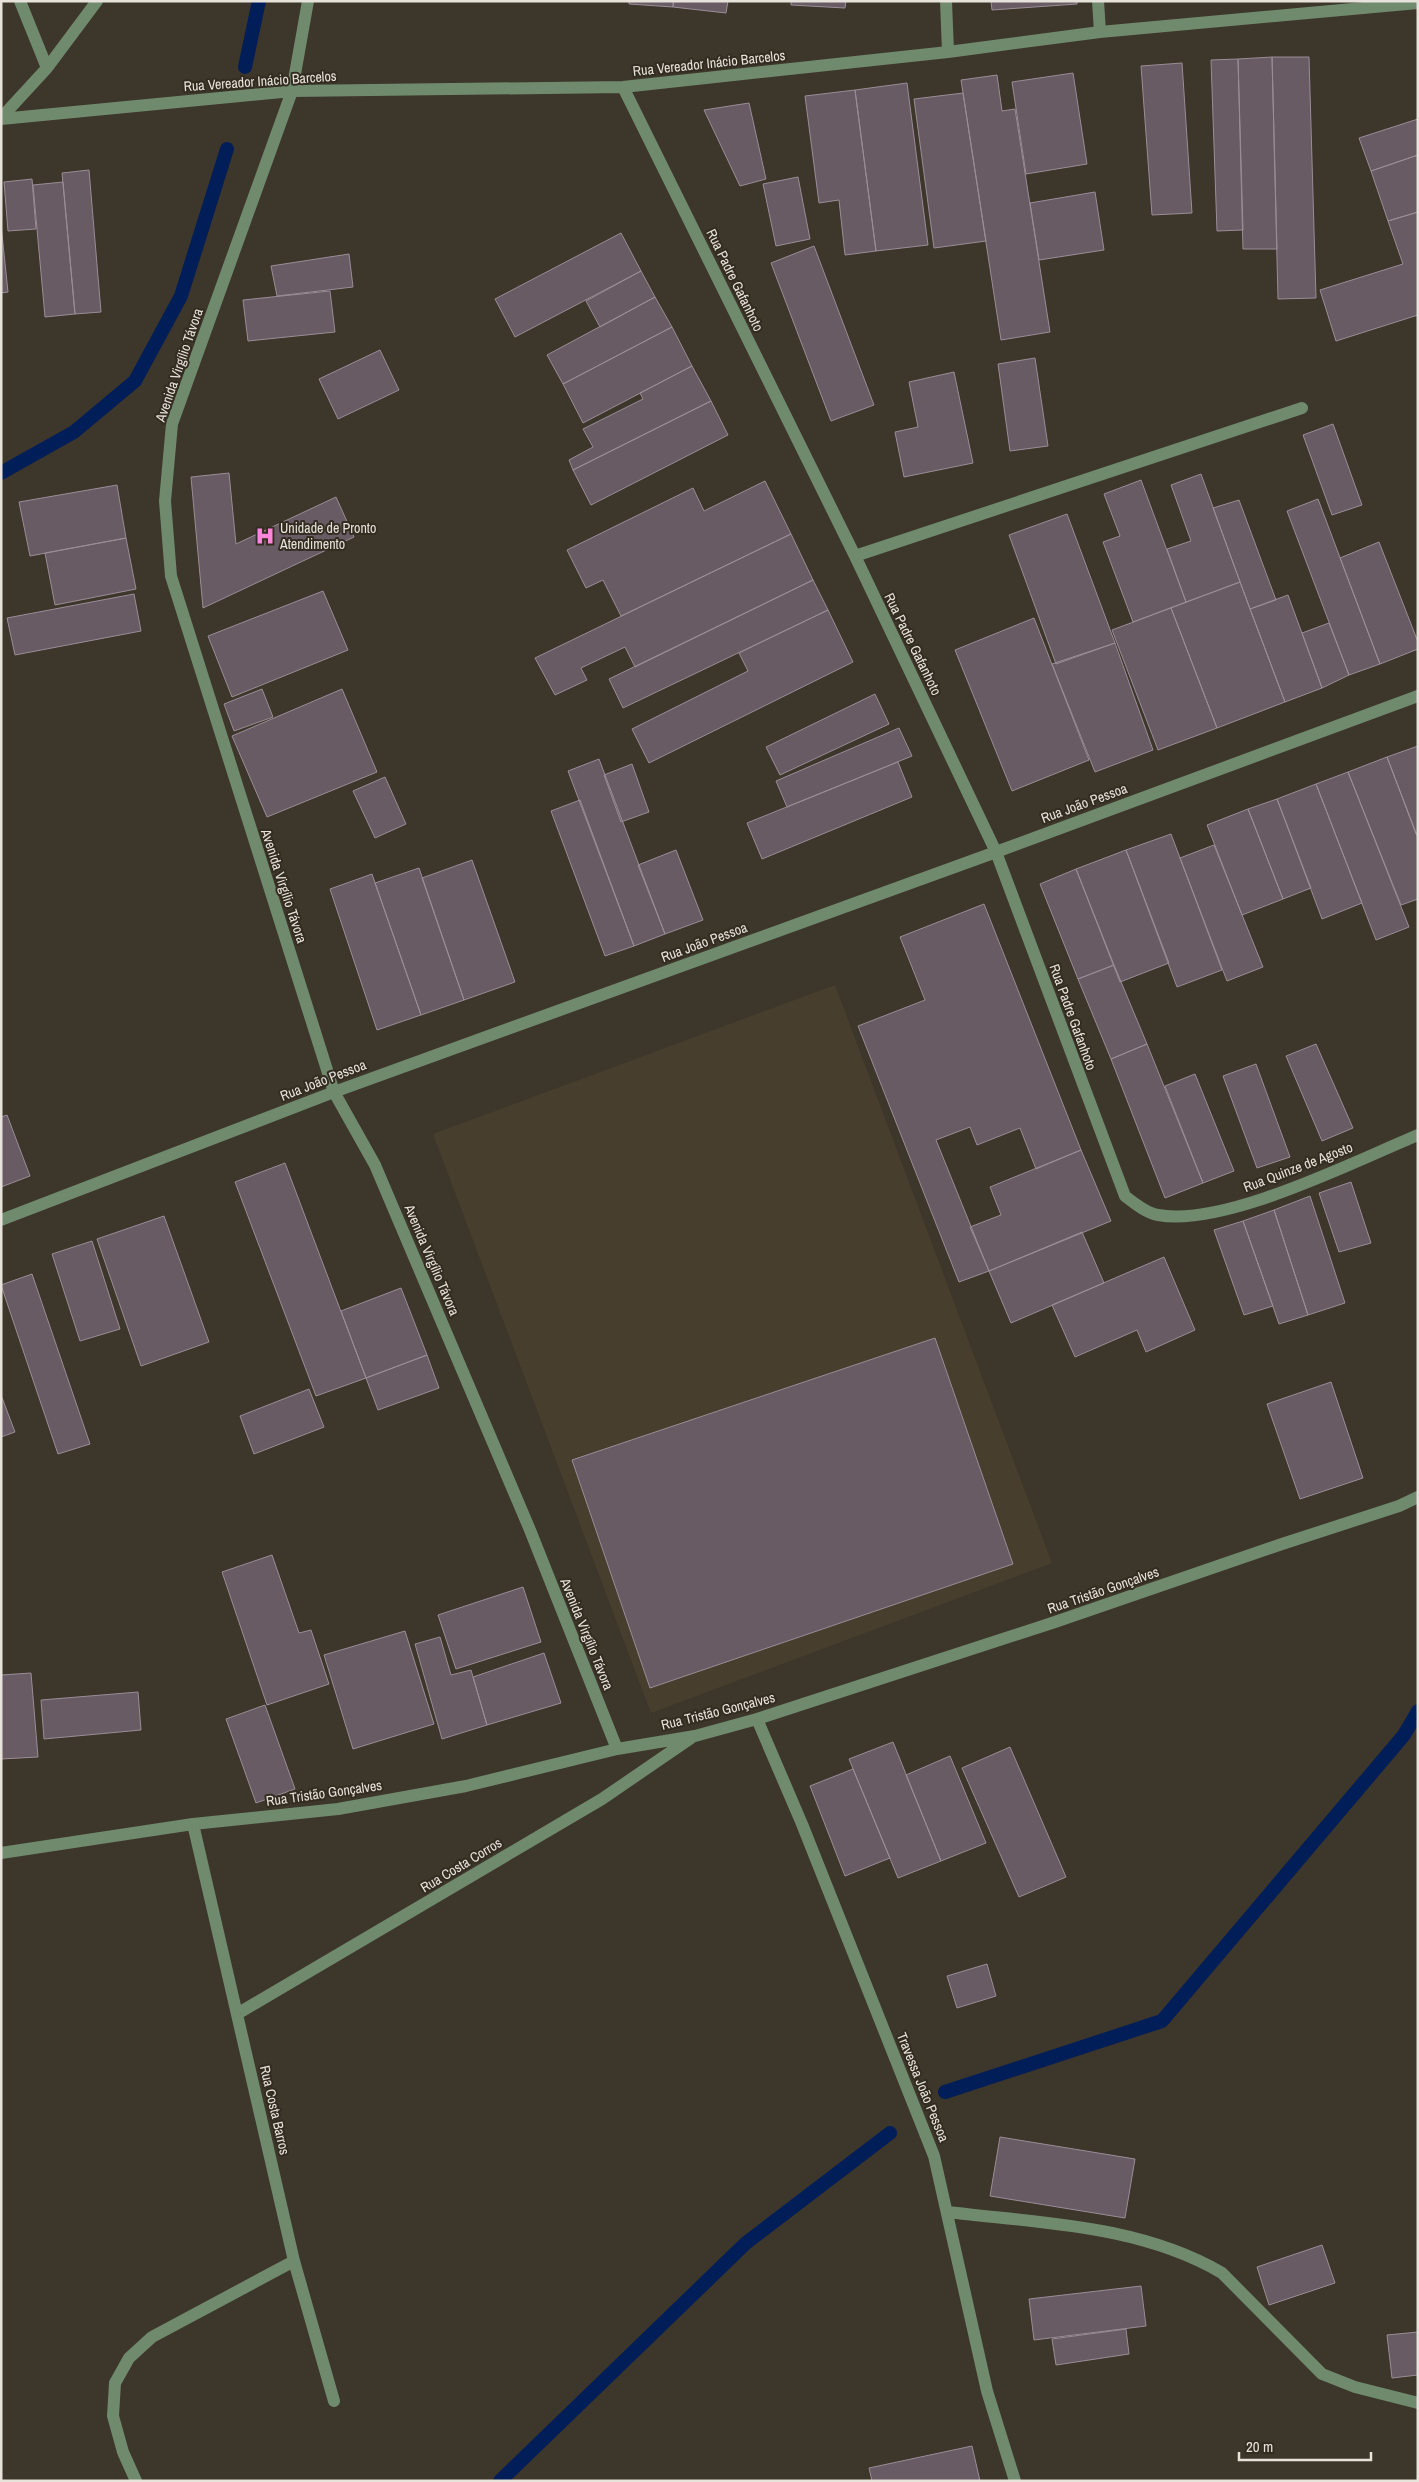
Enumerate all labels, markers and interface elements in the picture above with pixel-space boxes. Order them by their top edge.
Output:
street label: Rua Vereador Inácio Barcelos [632,46,786,80]
street label: Rua Vereador Inácio Barcelos [183,67,337,95]
street label: Rua Padre Gafanhoto [702,226,768,334]
street label: Avenida Virgílio Távora [151,305,207,425]
place label: Unidade de Pronto Atendimento [279,519,376,553]
hospital icon: Unidade de Pronto Atendimento [254,525,276,547]
street label: Rua Padre Gafanhoto [880,590,946,698]
street label: Rua João Pessoa [1038,779,1130,827]
street label: Avenida Virgílio Távora [257,826,311,946]
street label: Rua João Pessoa [658,918,750,966]
street label: Rua Padre Gafanhoto [1045,961,1101,1073]
street label: Rua João Pessoa [277,1055,369,1105]
street label: Rua Quinze de Agosto [1241,1138,1355,1196]
street label: Avenida Virgílio Távora [400,1201,464,1319]
street label: Rua Tristão Gonçalves [1045,1562,1161,1618]
street label: Avenida Virgílio Távora [556,1575,618,1693]
street label: Rua Tristão Gonçalves [659,1688,777,1734]
street label: Rua Tristão Gonçalves [265,1776,383,1810]
street label: Rua Costa Corros [417,1833,505,1896]
street label: Travessa João Pessoa [893,2030,953,2145]
street label: Rua Costa Barros [256,2064,294,2157]
scale bar [1239,2430,1372,2462]
text: 20 m [1246,2436,1273,2457]

